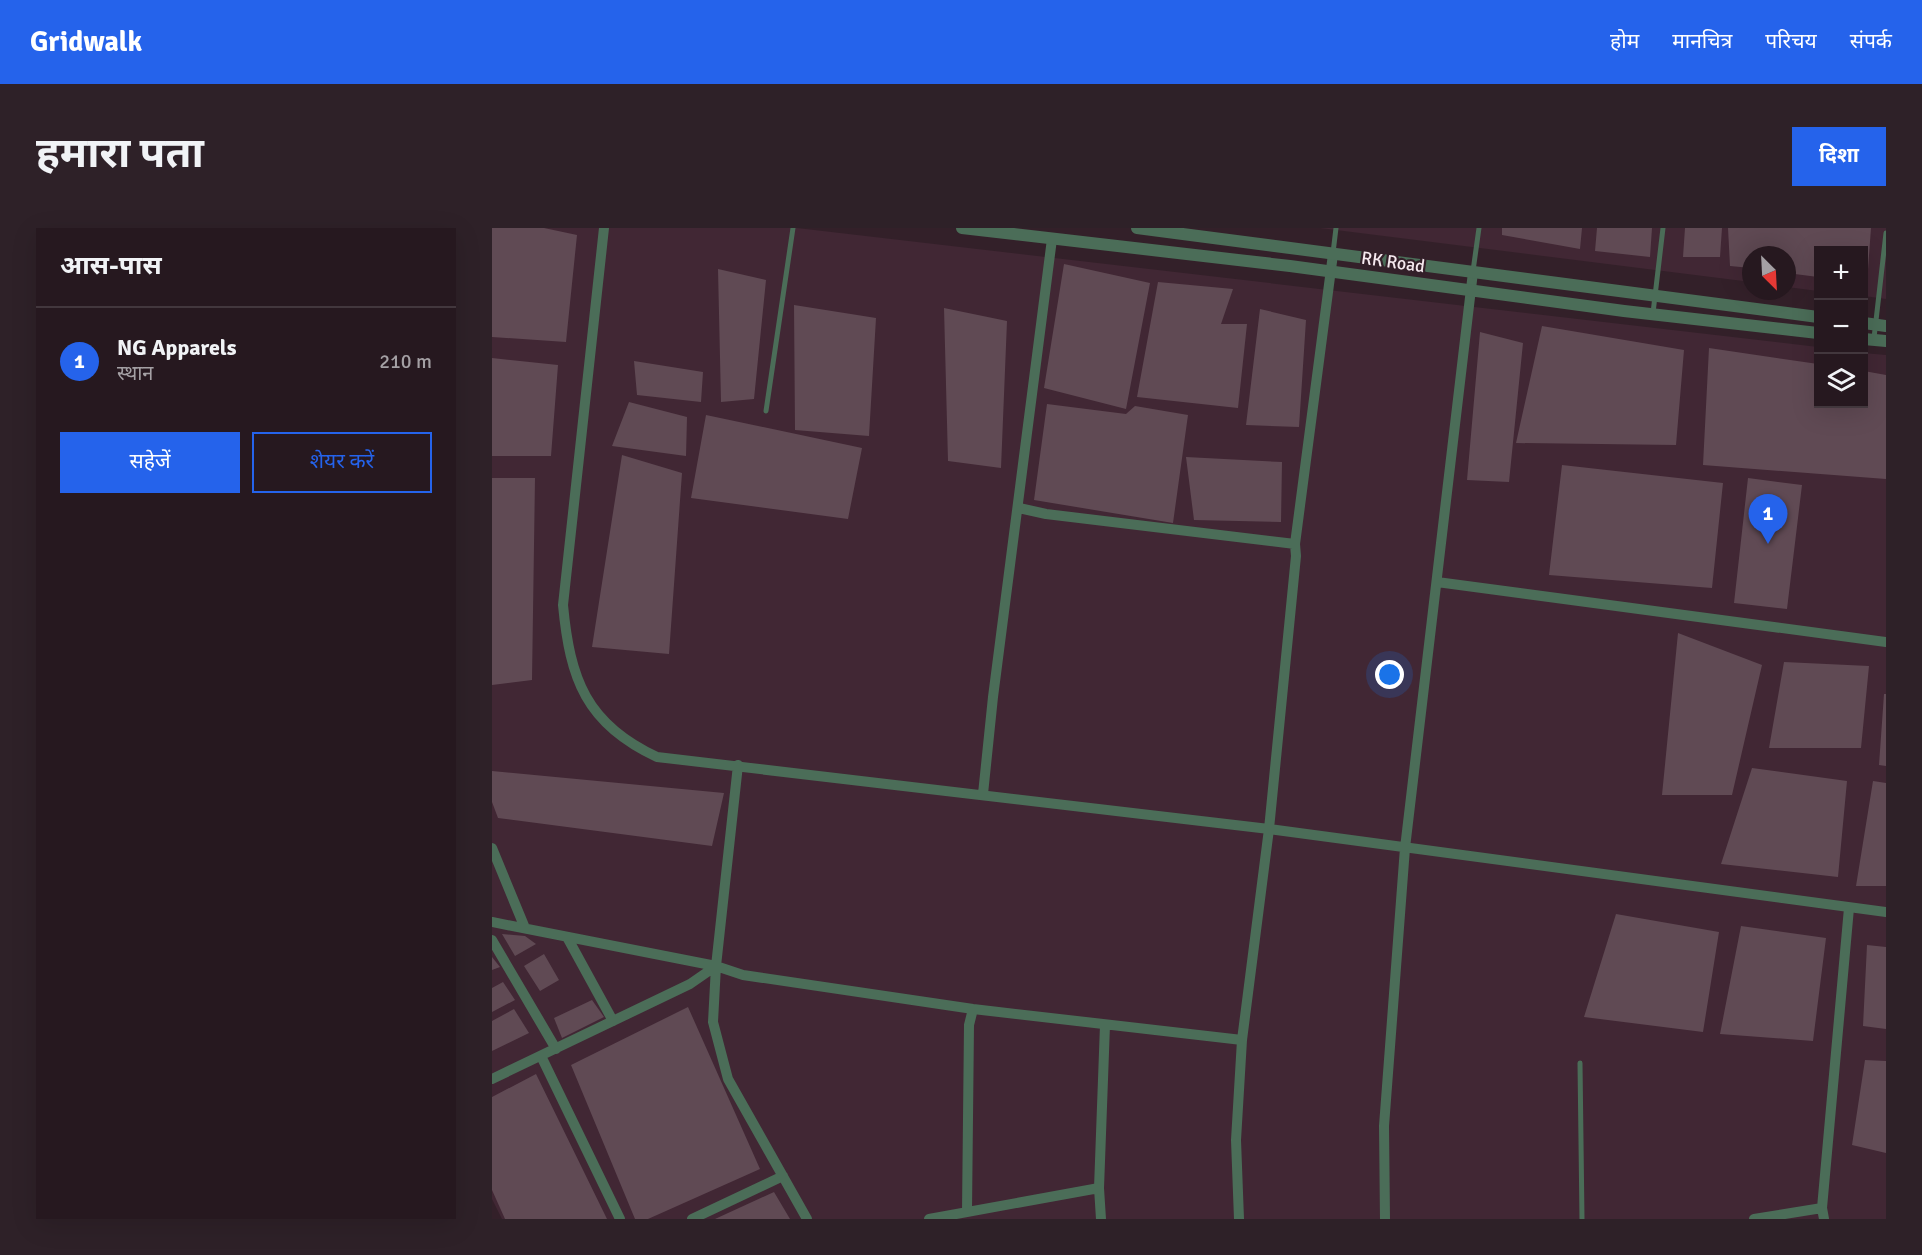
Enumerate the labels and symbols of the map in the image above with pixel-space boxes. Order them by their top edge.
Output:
north arrow [1742,246,1796,300]
street label: RK Road [1360,247,1426,277]
pin: 1 [1748,494,1788,544]
your location [1375,660,1404,689]

